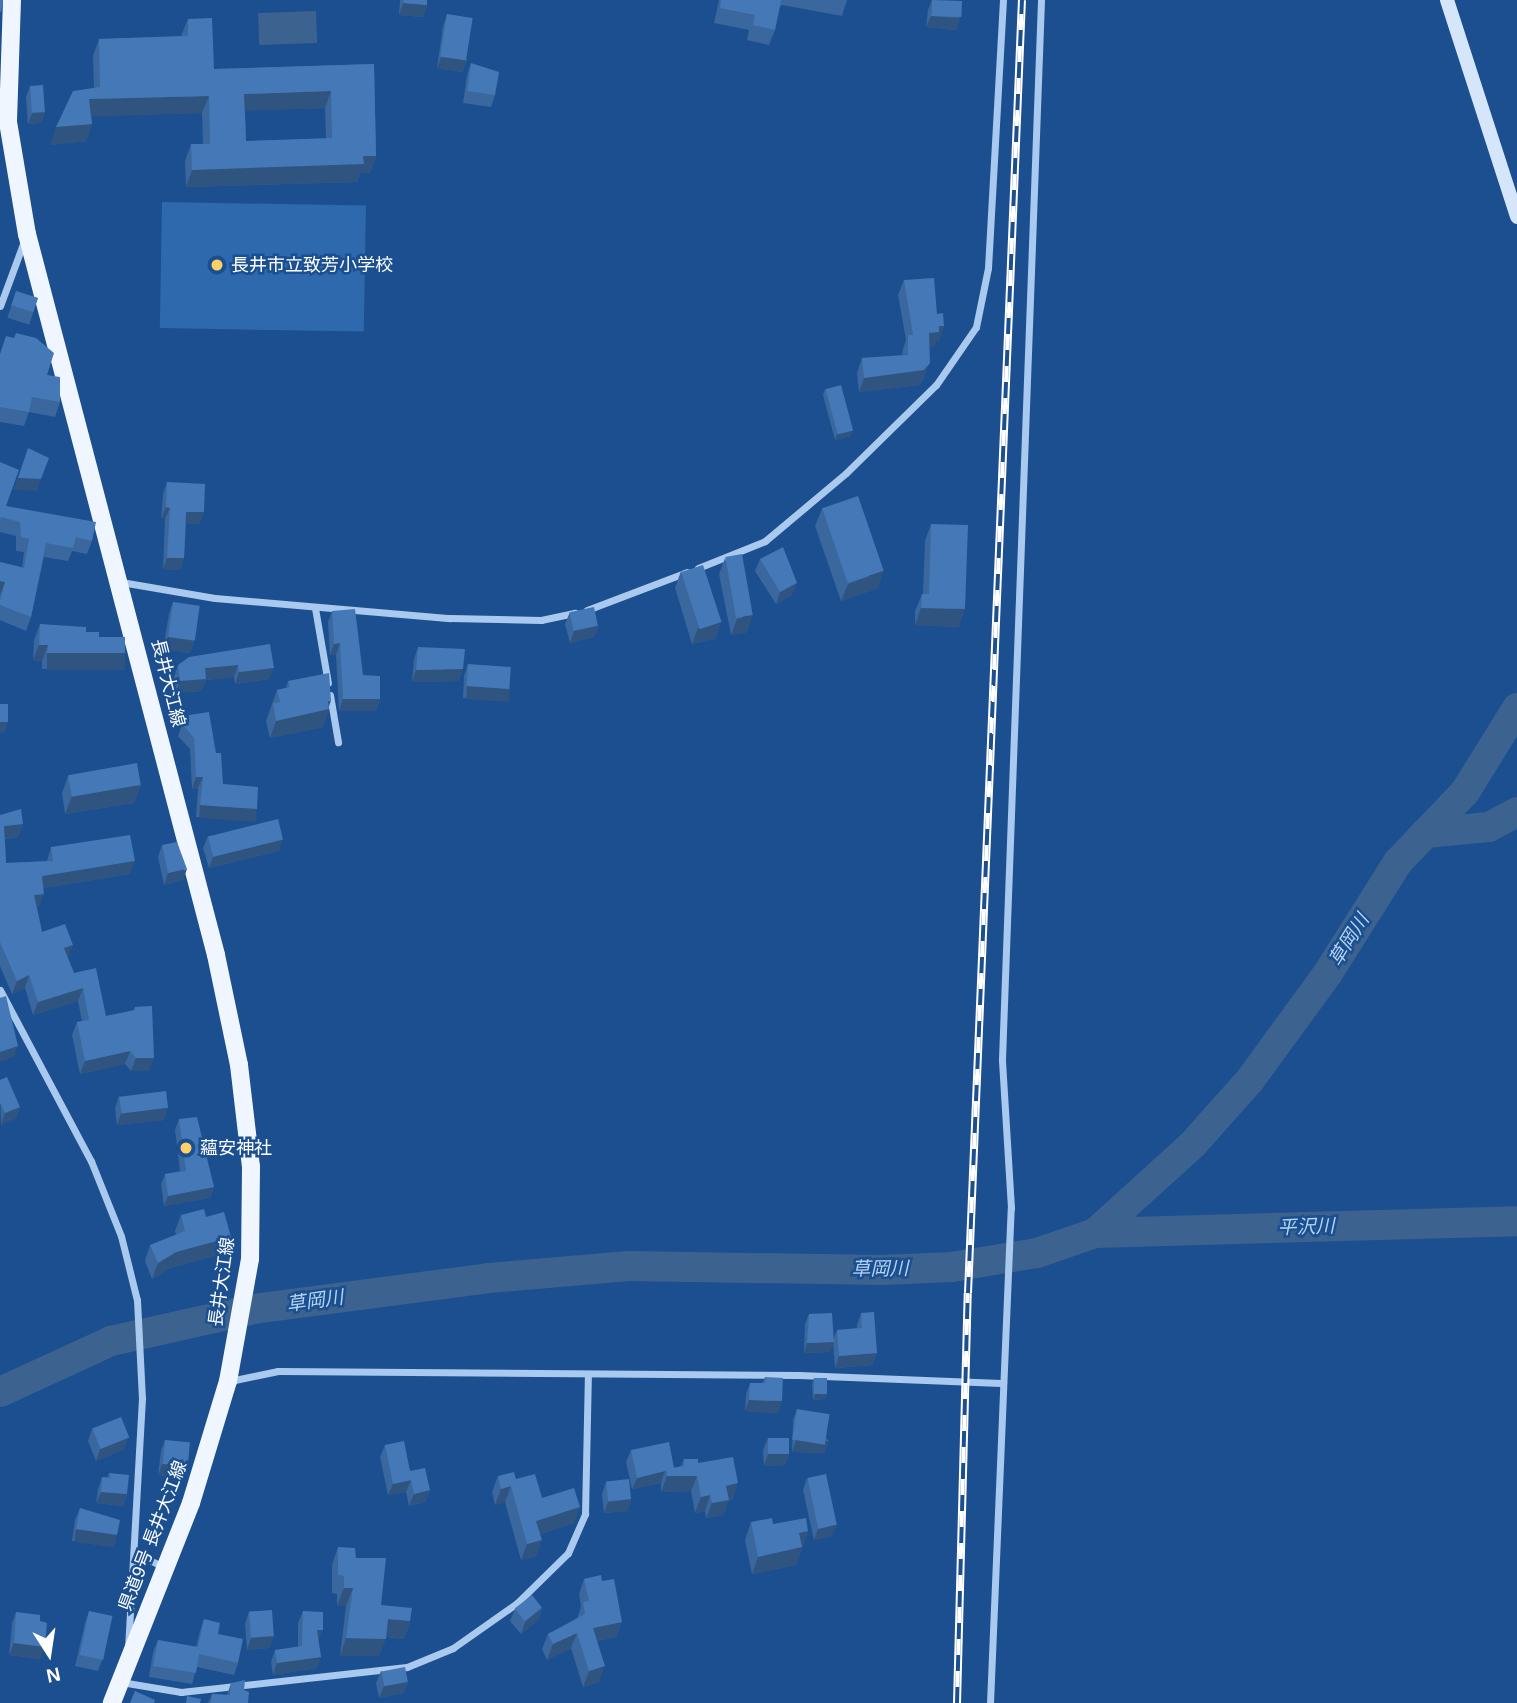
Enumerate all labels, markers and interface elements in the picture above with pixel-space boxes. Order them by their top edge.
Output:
place label: 長井市立致芳小学校 [231,254,393,276]
marker: 長井市立致芳小学校 [209,257,225,273]
street label: 長井大江線 [147,637,189,729]
water label: 草岡川 [1324,910,1374,970]
place label: 蘊安神社 [200,1137,272,1159]
marker: 蘊安神社 [178,1140,194,1156]
water label: 平沢川 [1277,1215,1335,1239]
street label: 長井大江線 [205,1236,239,1328]
water label: 草岡川 [851,1257,909,1281]
water label: 草岡川 [285,1286,345,1316]
street label: 県道9号 長井大江線 [114,1458,192,1614]
north arrow [14,1619,84,1689]
text: N [45,1663,62,1687]

